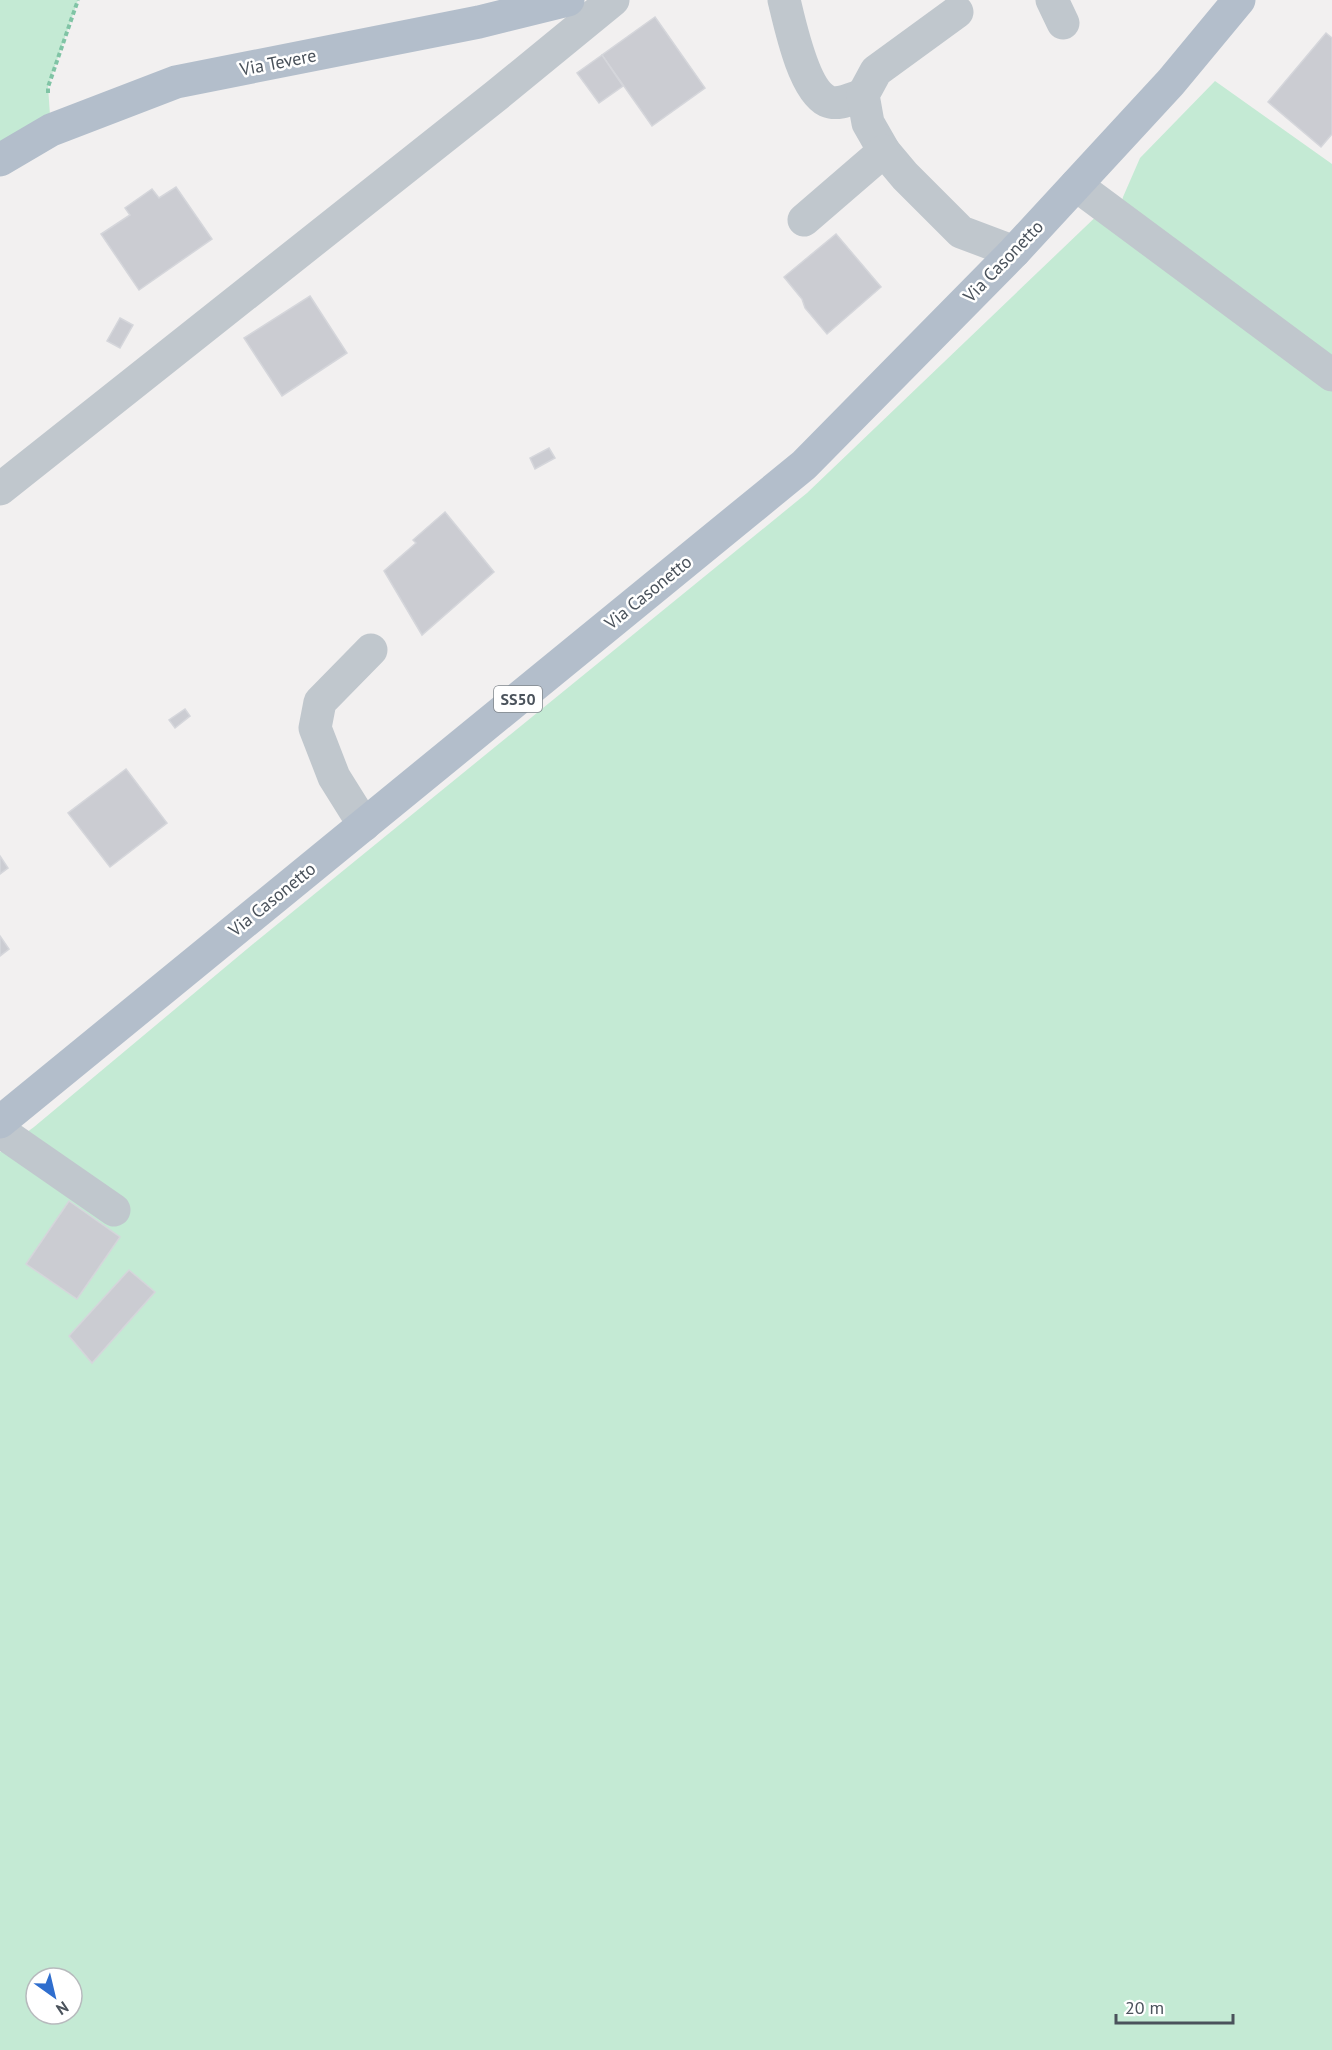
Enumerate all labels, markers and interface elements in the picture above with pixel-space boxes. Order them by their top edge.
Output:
street label: Via Tevere [237,43,318,81]
street label: Via Casonetto [957,215,1048,308]
street label: Via Casonetto [599,550,696,635]
road number: SS50 [494,686,542,712]
street label: Via Casonetto [223,857,320,942]
north arrow [24,1966,84,2026]
scale bar [1116,1987,1233,2025]
text: 20 m [1125,1996,1164,2019]
text: N [52,1997,72,2020]

